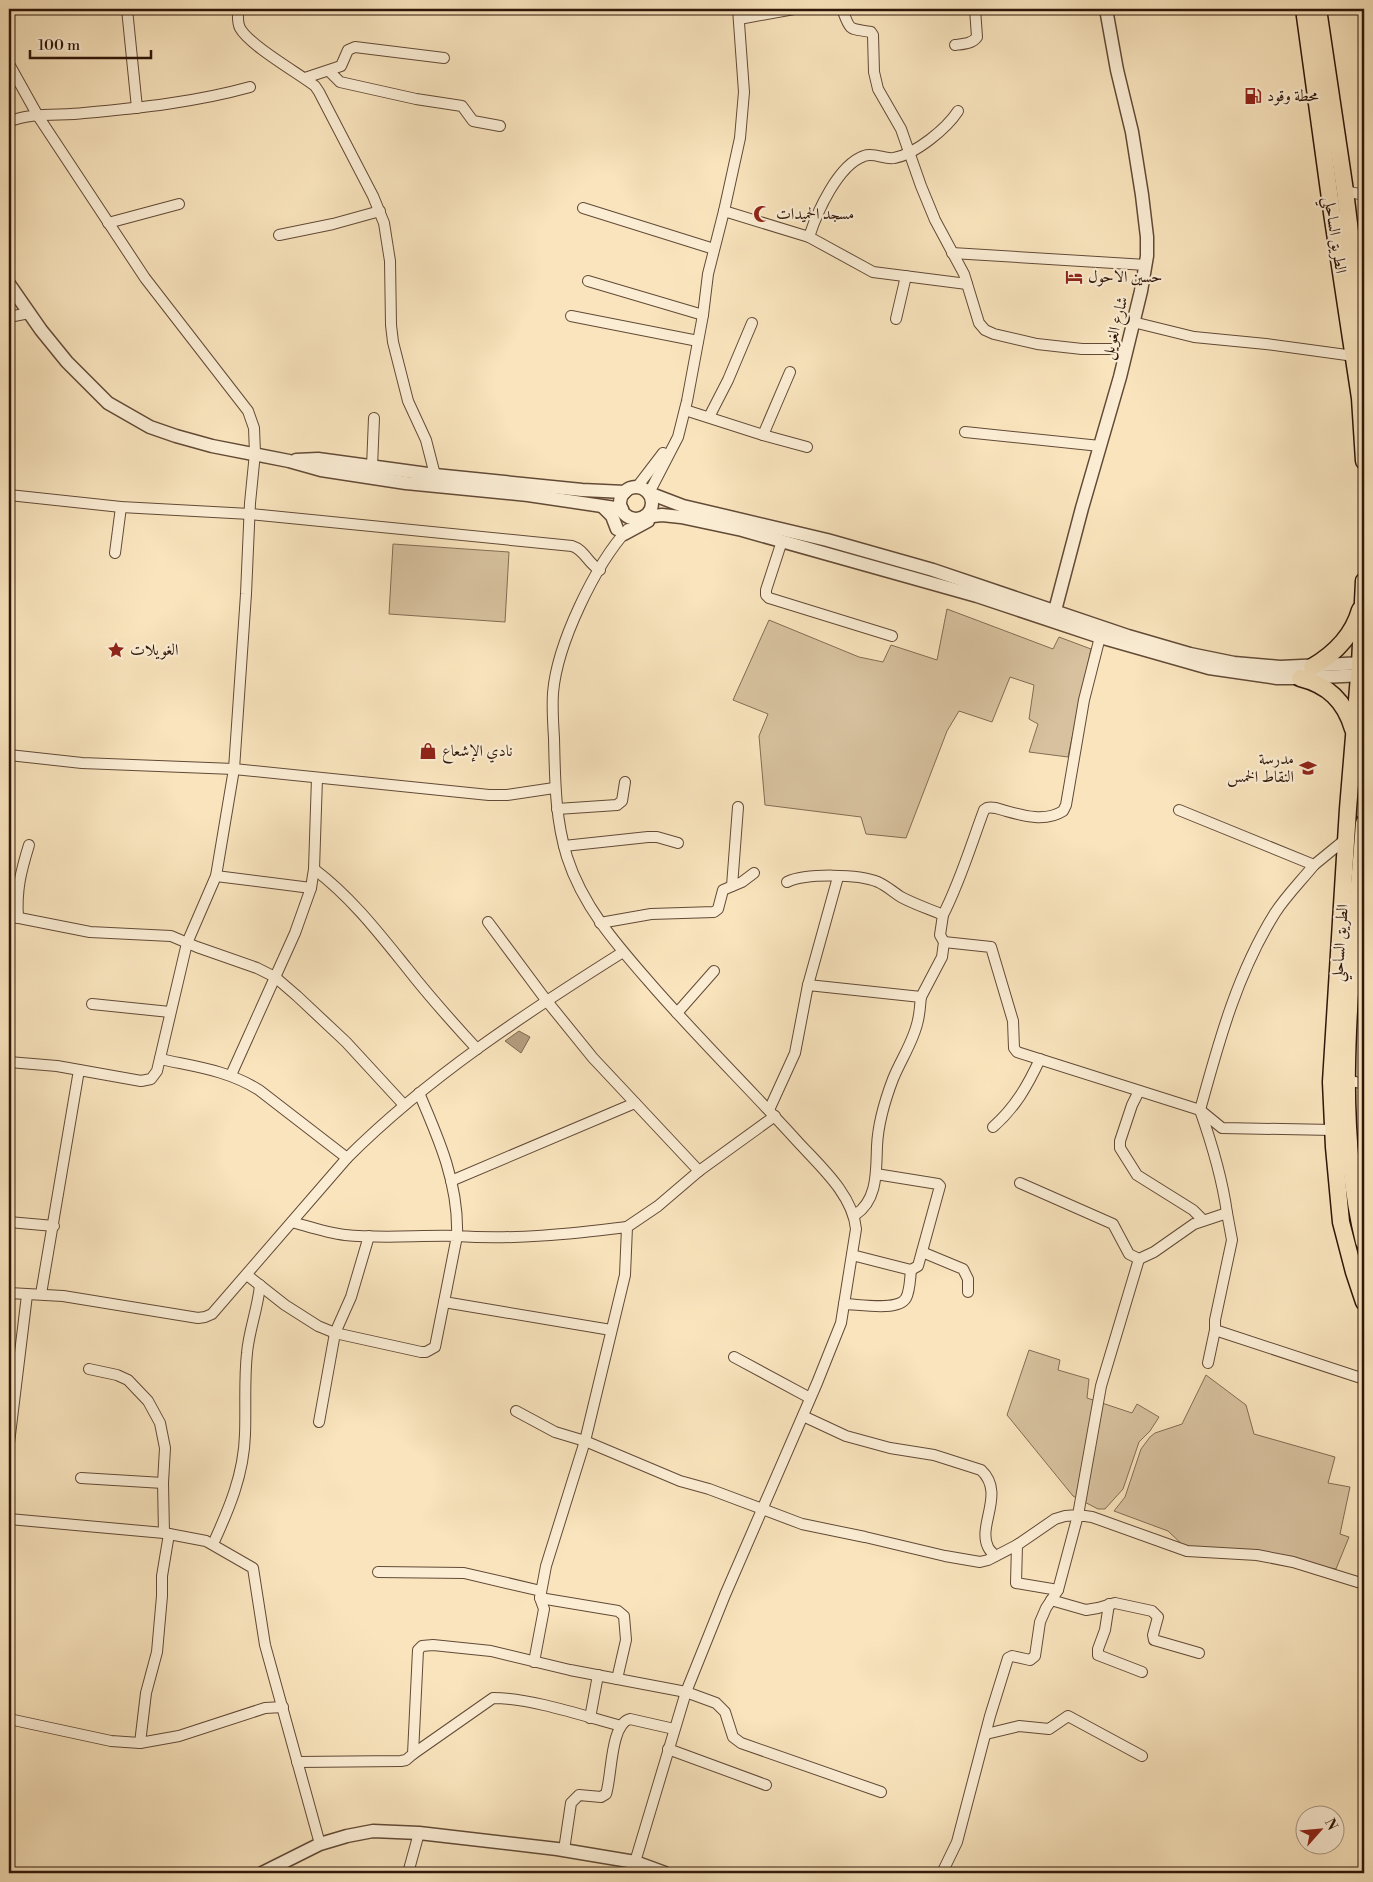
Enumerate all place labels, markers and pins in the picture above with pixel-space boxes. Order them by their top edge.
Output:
fuel station icon: محطة وقود [1243,86,1263,106]
place label: محطة وقود [1267,86,1319,106]
mosque icon: مسجد الحميدات [752,204,772,224]
place label: مسجد الحميدات [776,204,854,224]
hotel icon: حسين الاحول [1064,267,1084,287]
place label: حسين الاحول [1088,267,1162,287]
place icon: الغويلات [106,640,126,660]
place label: الغويلات [130,640,179,660]
shop icon: نادي الإشعاع [418,741,438,761]
place label: نادي الإشعاع [442,741,512,764]
place label: مدرسة النقاط الخمس [1227,749,1294,787]
school or university icon: مدرسة النقاط الخمس [1298,758,1318,778]

